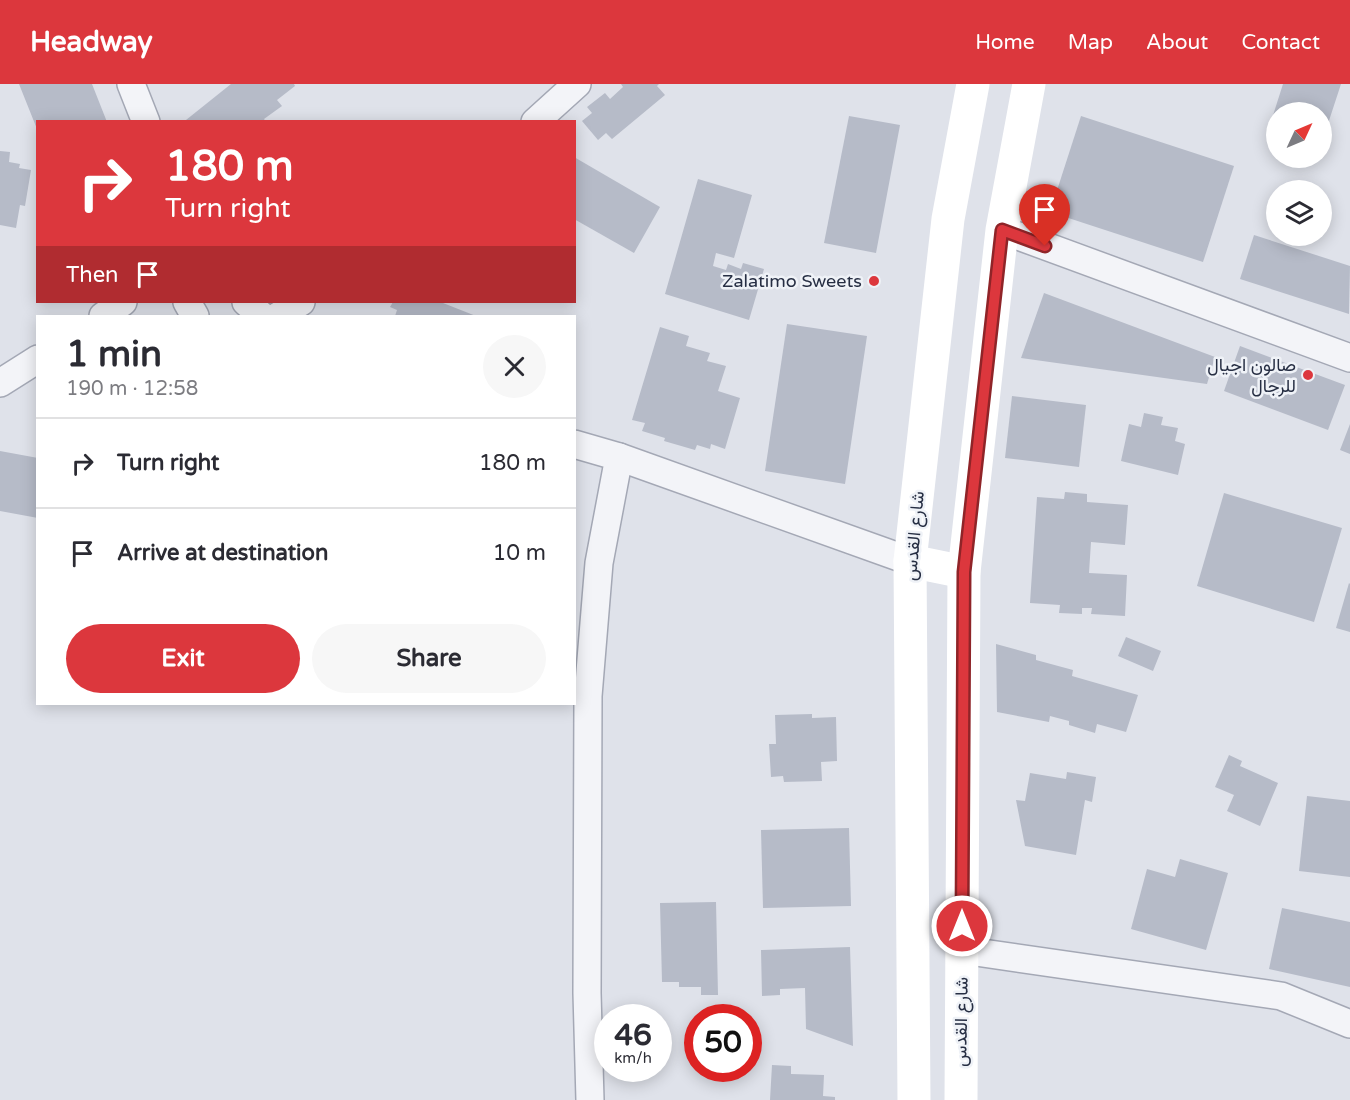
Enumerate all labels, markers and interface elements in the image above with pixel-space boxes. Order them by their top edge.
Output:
text: Headway [30,25,153,59]
text: Home [975,30,1035,55]
text: Map [1068,30,1113,55]
text: About [1146,30,1208,55]
text: Contact [1241,30,1320,55]
north arrow [1266,102,1332,168]
map controls [1266,102,1332,246]
text: 180 m [165,141,294,192]
icon: right [66,144,144,222]
button: layers [1266,180,1332,246]
pin [1019,184,1070,246]
text: Turn right [165,192,291,225]
icon: arrive [1028,193,1061,226]
icon: arrive [131,258,164,291]
text: Then [66,262,119,288]
place label: Zalatimo Sweets [722,270,862,292]
marker: Zalatimo Sweets [867,274,881,288]
text: 1 min [66,333,162,376]
button: close [483,335,546,398]
place label: صالون اجيال للرجال [1207,354,1296,397]
marker: صالون اجيال للرجال [1301,368,1315,382]
text: 190 m · 12:58 [66,377,198,401]
icon: right [66,447,99,480]
text: Turn right [117,450,219,476]
text: 180 m [479,450,546,476]
street label: شارع القدس [899,490,930,582]
icon: arrive [66,537,99,570]
text: Arrive at destination [117,540,328,566]
text: 10 m [492,540,546,566]
button: Exit [66,624,300,693]
button: Share [312,624,546,693]
position arrow [930,894,994,958]
street label: شارع القدس [949,977,974,1067]
speed limit sign: 50 [684,1004,762,1082]
text: 46 [614,1017,652,1054]
text: km/h [614,1049,652,1067]

